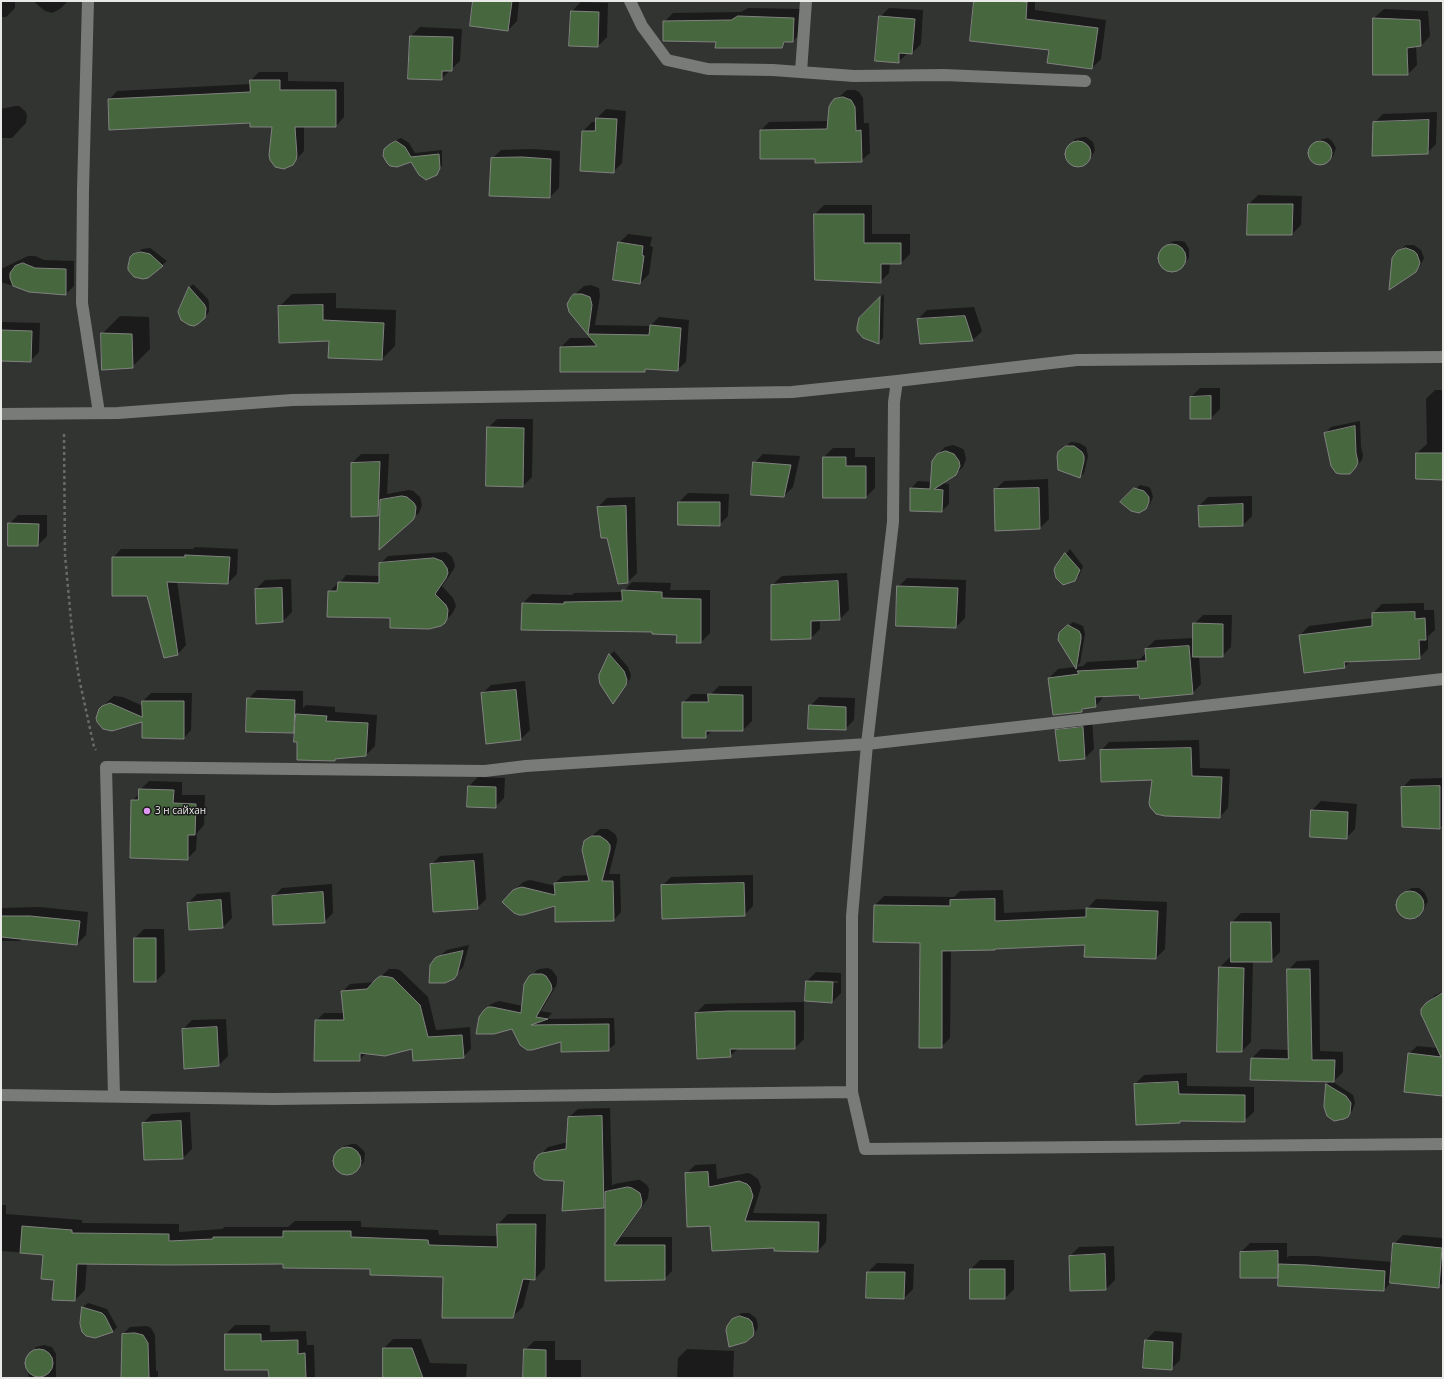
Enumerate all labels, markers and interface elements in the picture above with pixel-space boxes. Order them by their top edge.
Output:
place label: 3 н сайхан [155,805,206,817]
marker: 3 н сайхан [142,806,152,816]

